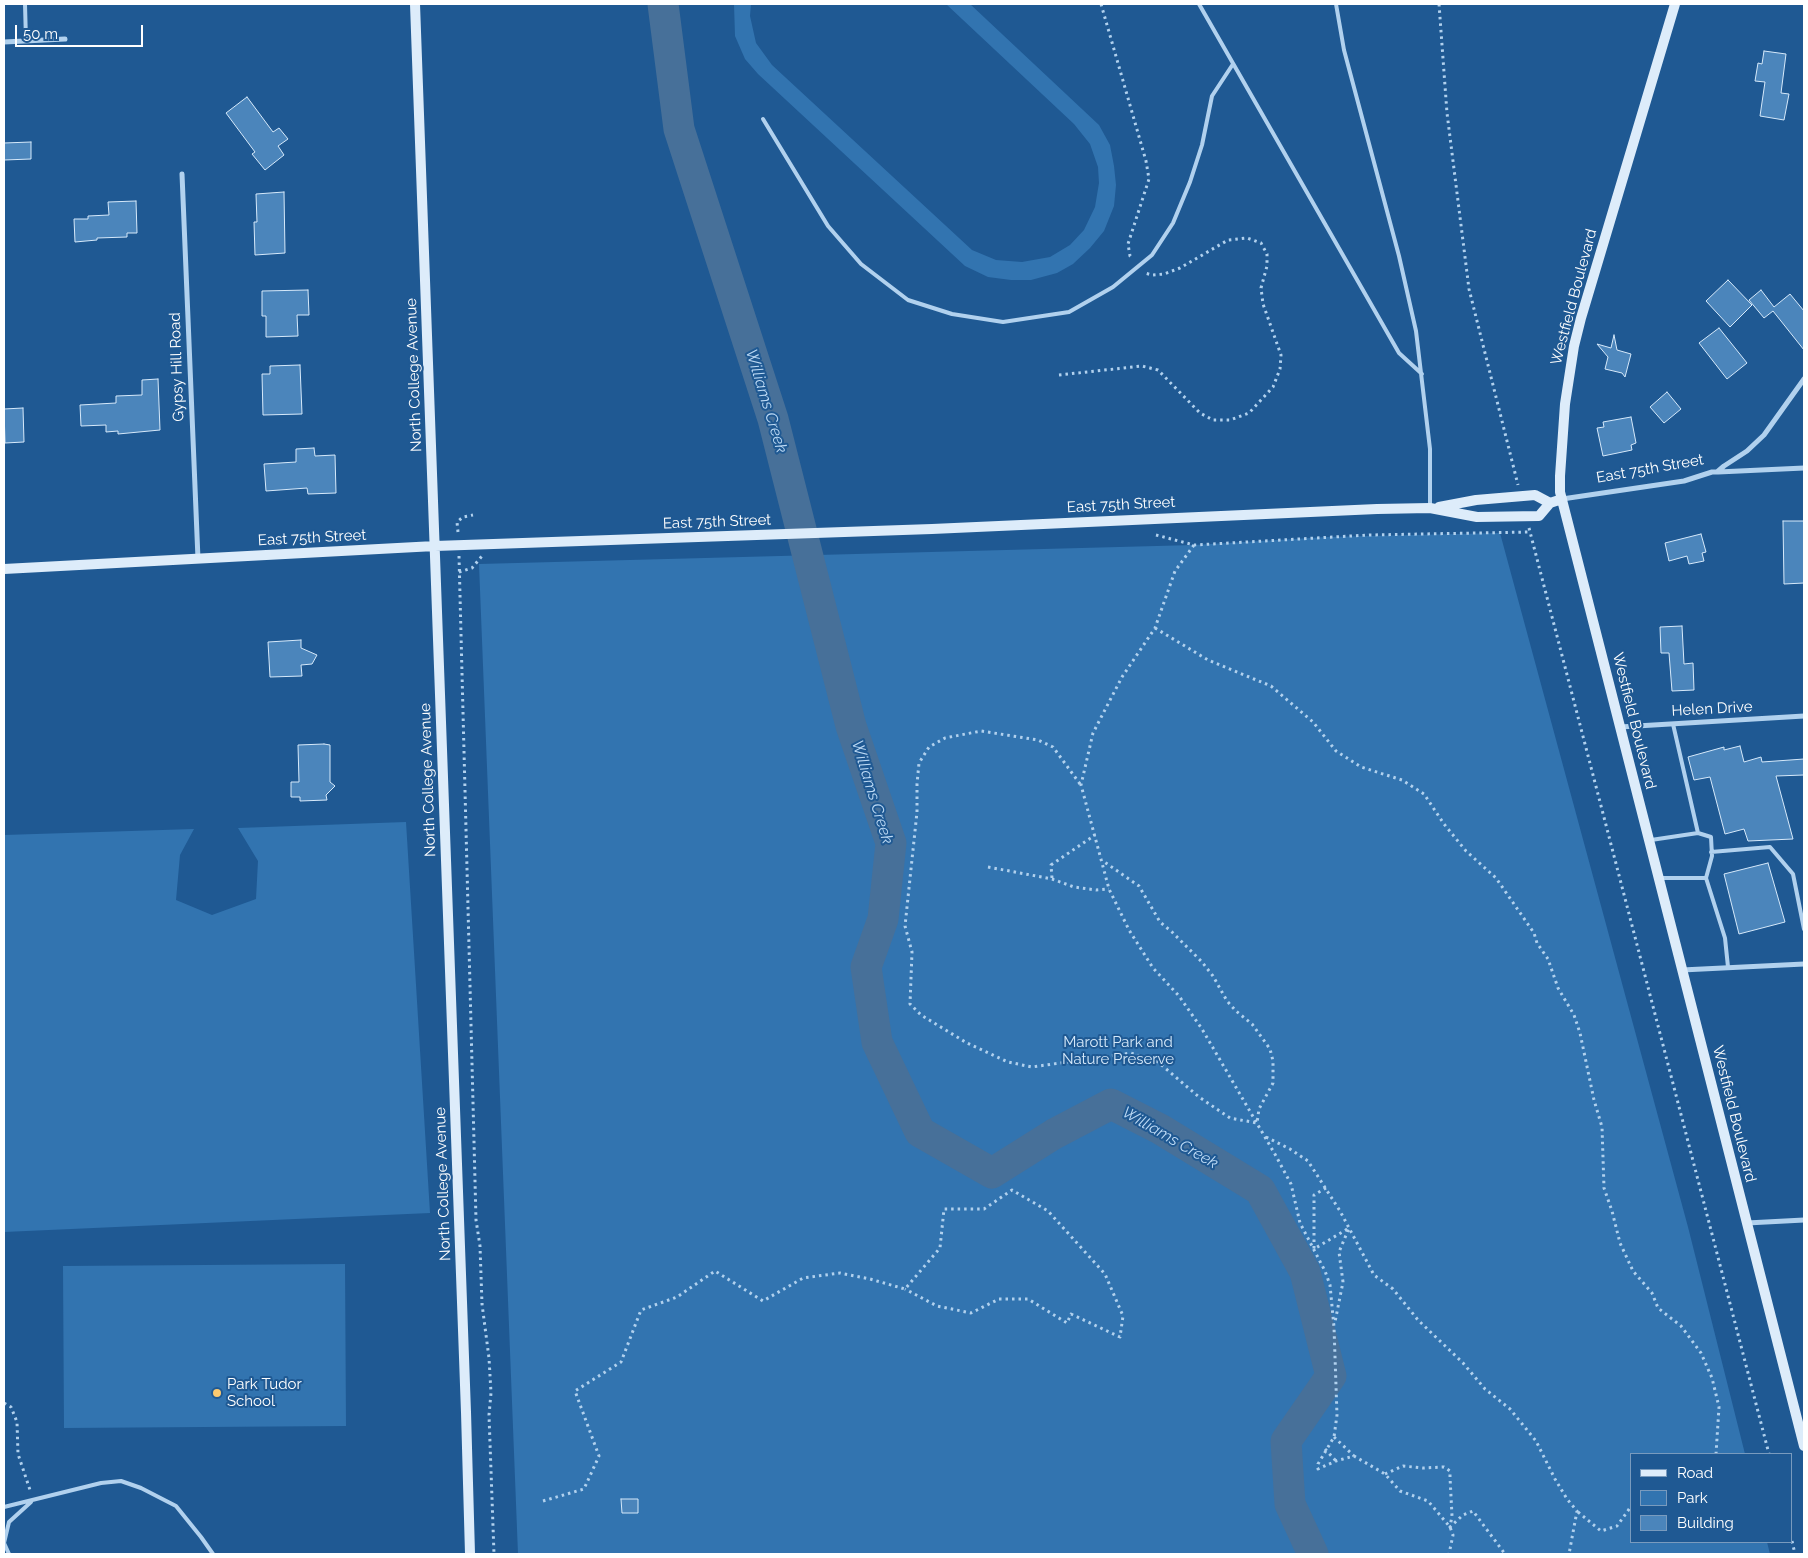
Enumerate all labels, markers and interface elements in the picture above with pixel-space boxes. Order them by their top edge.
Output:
scale bar [18,15,145,47]
text: 50 m [23,25,58,43]
street label: Westfield Boulevard [1547,227,1601,367]
street label: North College Avenue [402,298,426,452]
street label: Gypsy Hill Road [166,312,188,422]
water label: Williams Creek [741,347,791,455]
street label: East 75th Street [1595,451,1705,487]
street label: East 75th Street [1066,493,1176,517]
street label: East 75th Street [662,511,772,533]
street label: East 75th Street [257,526,367,550]
street label: Westfield Boulevard [1608,651,1660,791]
street label: Helen Drive [1671,698,1753,720]
street label: North College Avenue [416,703,440,857]
water label: Williams Creek [847,738,897,846]
park label: Marott Park and Nature Preserve [1062,1033,1174,1068]
street label: Westfield Boulevard [1708,1044,1760,1184]
water label: Williams Creek [1119,1103,1221,1173]
street label: North College Avenue [431,1107,455,1261]
place label: Park Tudor School [227,1375,302,1410]
marker: Park Tudor School [211,1387,223,1399]
legend [1630,1453,1793,1543]
text: Road [1677,1464,1713,1482]
text: Park [1677,1489,1708,1507]
text: Building [1677,1514,1734,1532]

